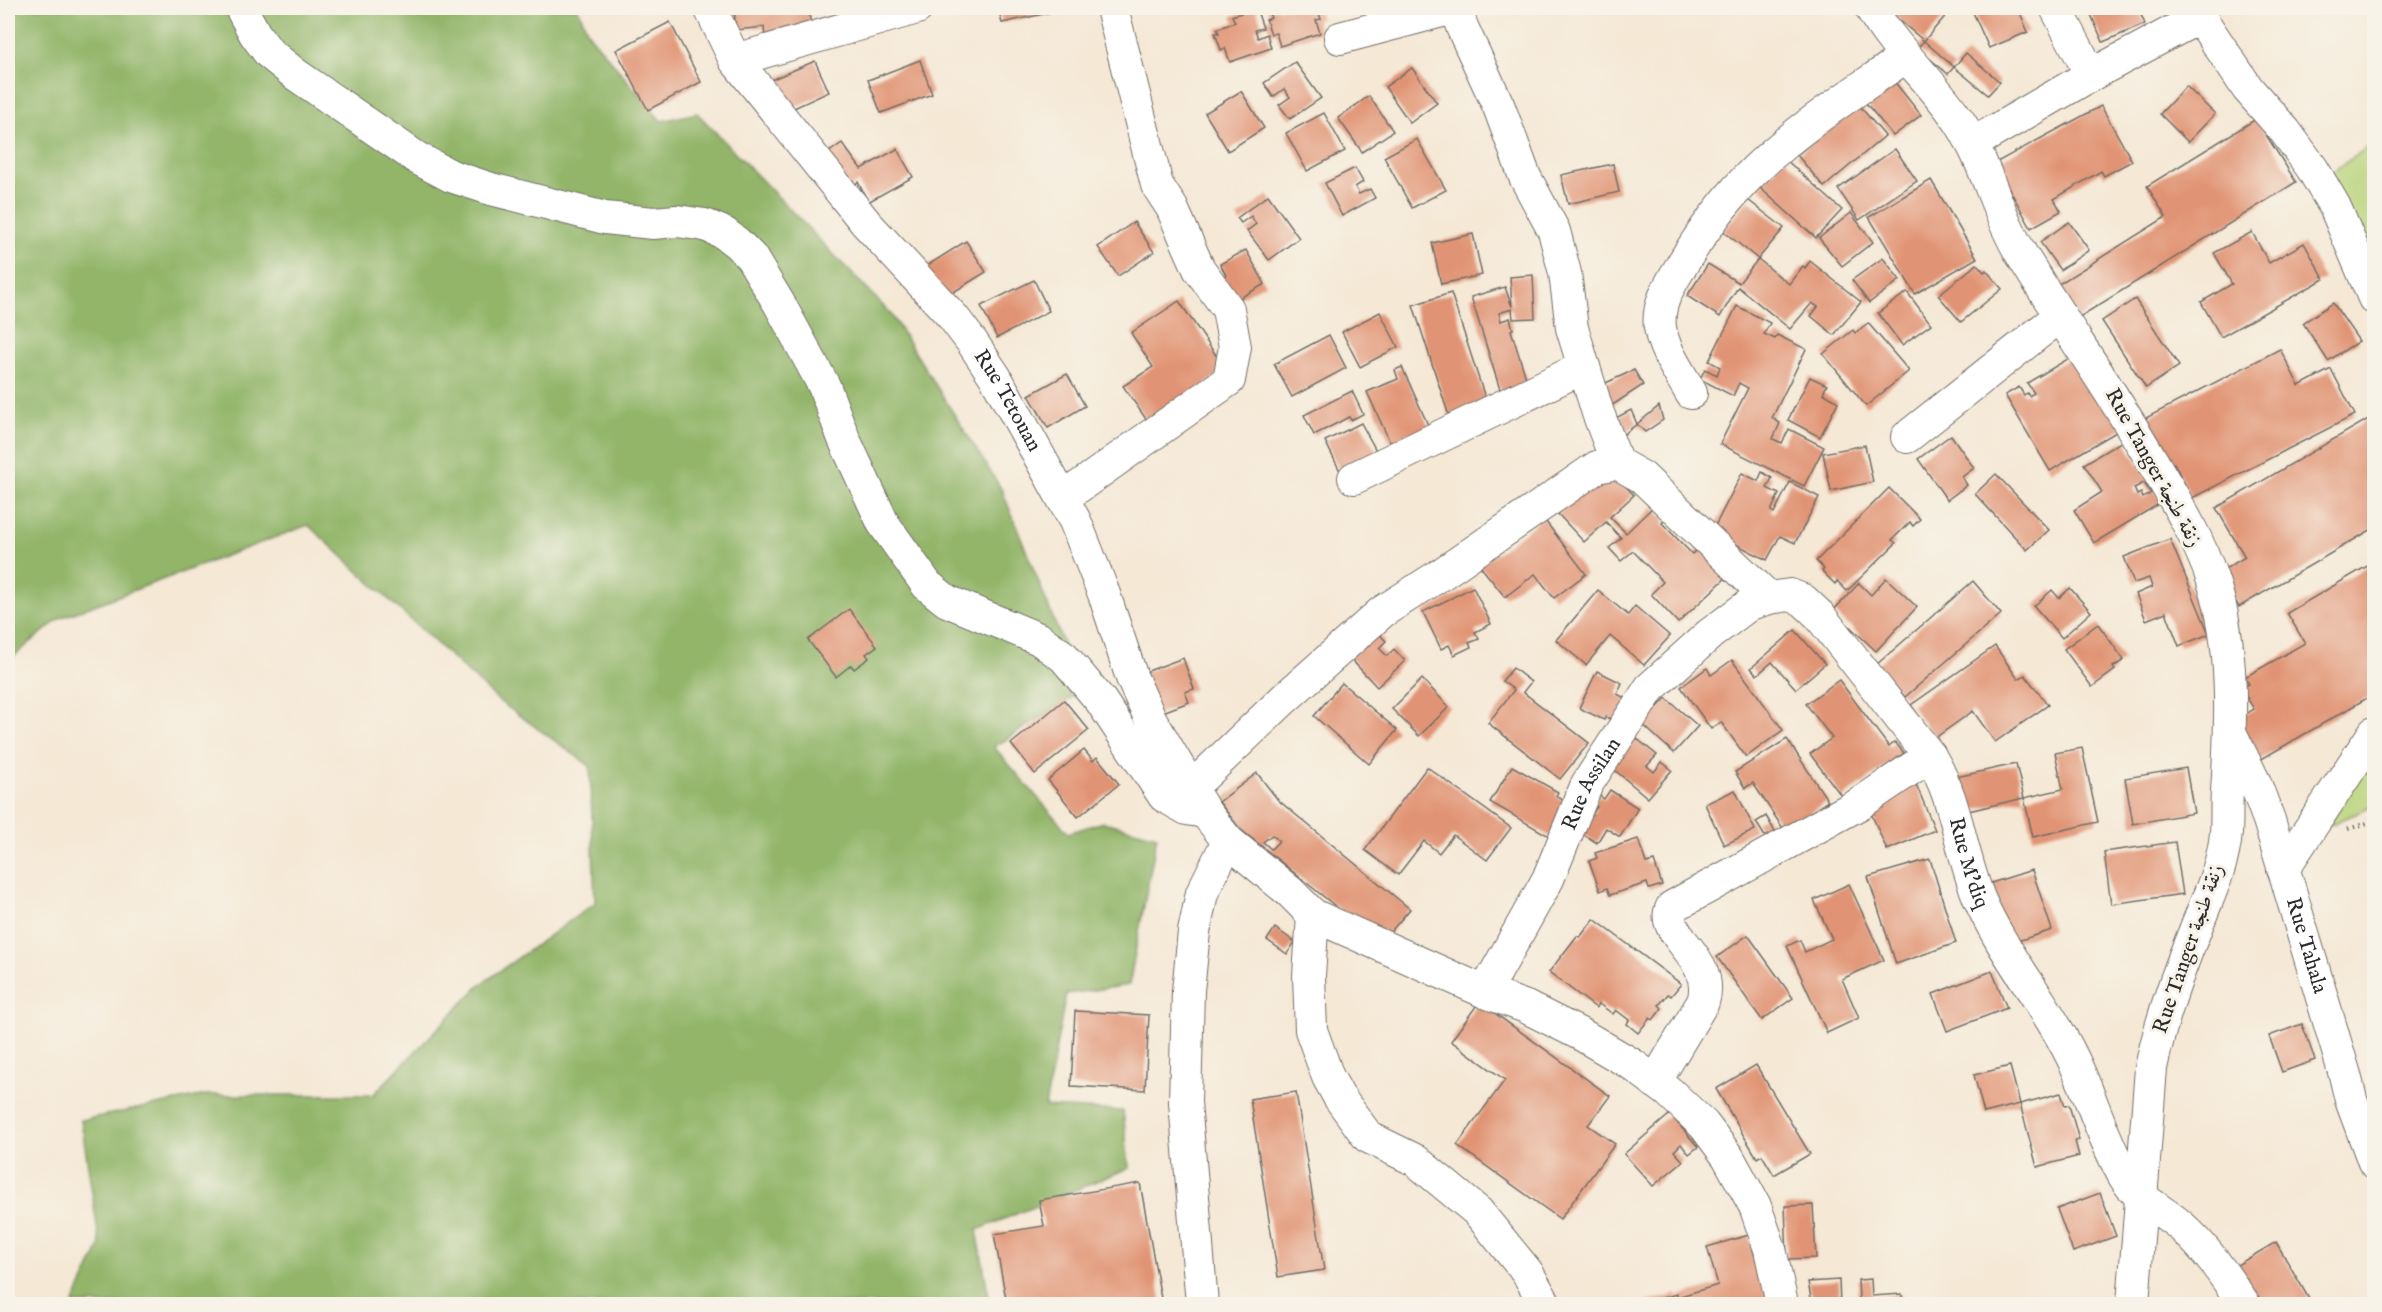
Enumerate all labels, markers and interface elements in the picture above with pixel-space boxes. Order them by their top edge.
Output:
street label: Rue Tetouan [967,344,1048,457]
street label: Rue Tanger زنقة طنجة [2098,384,2208,552]
street label: Rue Assilan [1556,732,1627,834]
street label: Rue M'diq [1942,815,1996,913]
street label: Rue Tanger زنقة طنجة [2147,861,2231,1037]
street label: Rue Tahala [2279,894,2334,998]

